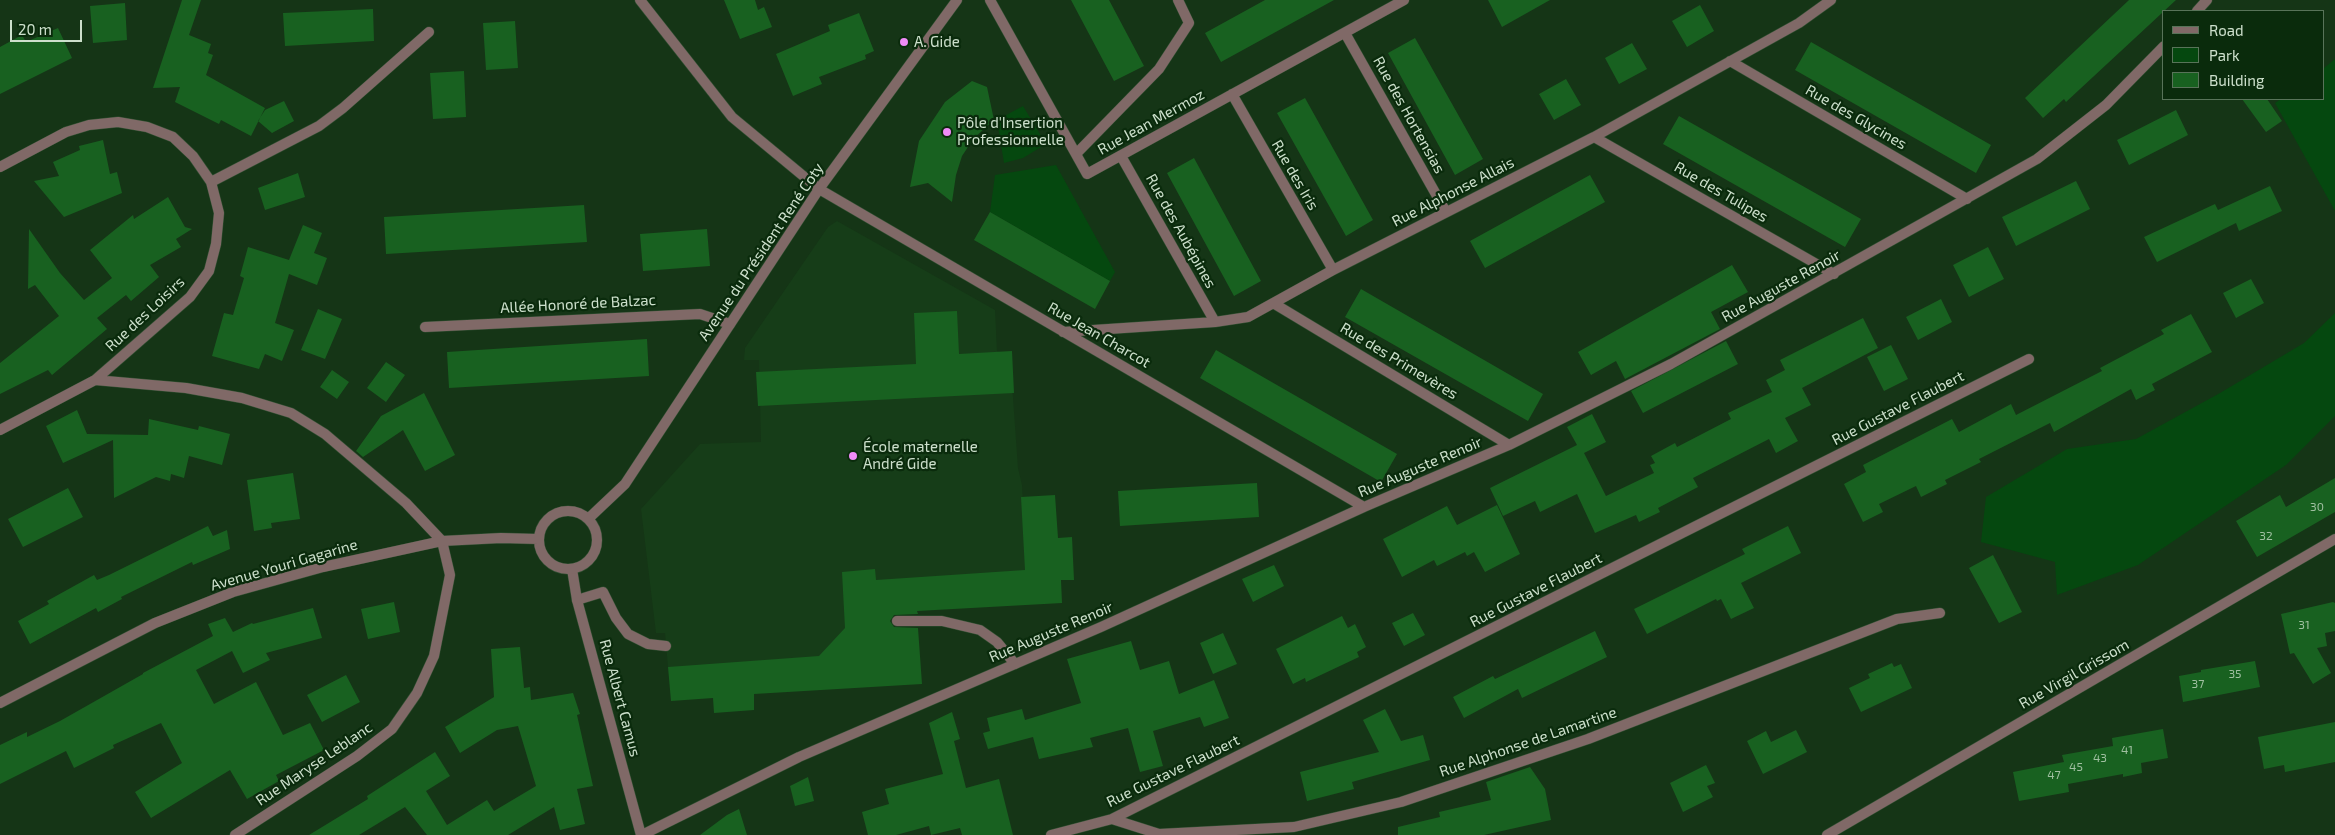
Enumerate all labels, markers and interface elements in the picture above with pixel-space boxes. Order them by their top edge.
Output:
scale bar [12,10,85,42]
legend [2162,10,2325,100]
text: 20 m [18,20,52,38]
text: Road [2209,21,2244,39]
place label: A. Gide [914,33,960,51]
marker: A. Gide [898,36,910,48]
text: Park [2209,46,2240,64]
street label: Rue des Hortensias [1369,53,1449,177]
text: Building [2209,71,2264,89]
street label: Rue des Glycines [1802,81,1910,153]
street label: Rue Jean Mermoz [1095,85,1207,159]
place label: Pôle d'Insertion Professionnelle [957,114,1064,149]
marker: Pôle d'Insertion Professionnelle [941,126,953,138]
street label: Rue des Iris [1268,137,1322,213]
street label: Rue Alphonse Allais [1389,153,1517,231]
street label: Rue des Tulipes [1671,158,1771,226]
street label: Avenue du Président René Coty [695,160,827,344]
street label: Rue des Aubépines [1142,171,1220,291]
street label: Rue Auguste Renoir [1718,246,1844,326]
street label: Rue des Loisirs [102,273,188,355]
street label: Allée Honoré de Balzac [500,291,656,317]
street label: Rue Jean Charcot [1045,298,1153,372]
street label: Rue des Primevères [1337,319,1461,403]
street label: Rue Gustave Flaubert [1829,367,1967,449]
street label: Rue Auguste Renoir [1355,433,1485,501]
place label: École maternelle André Gide [863,438,978,473]
marker: École maternelle André Gide [847,450,859,462]
house number: 30 [2310,500,2324,514]
house number: 32 [2259,529,2273,543]
street label: Avenue Youri Gagarine [208,535,360,595]
street label: Rue Gustave Flaubert [1467,549,1605,631]
street label: Rue Auguste Renoir [986,598,1116,666]
house number: 31 [2298,618,2310,632]
street label: Rue Virgil Grissom [2016,635,2132,713]
street label: Rue Albert Camus [596,637,644,759]
house number: 35 [2228,667,2242,681]
house number: 37 [2192,677,2204,691]
street label: Rue Alphonse de Lamartine [1437,703,1619,781]
street label: Rue Maryse Leblanc [252,718,376,810]
street label: Rue Gustave Flaubert [1104,731,1242,811]
house number: 41 [2121,743,2133,757]
house number: 43 [2093,751,2107,765]
house number: 45 [2069,760,2083,774]
house number: 47 [2047,768,2061,782]

